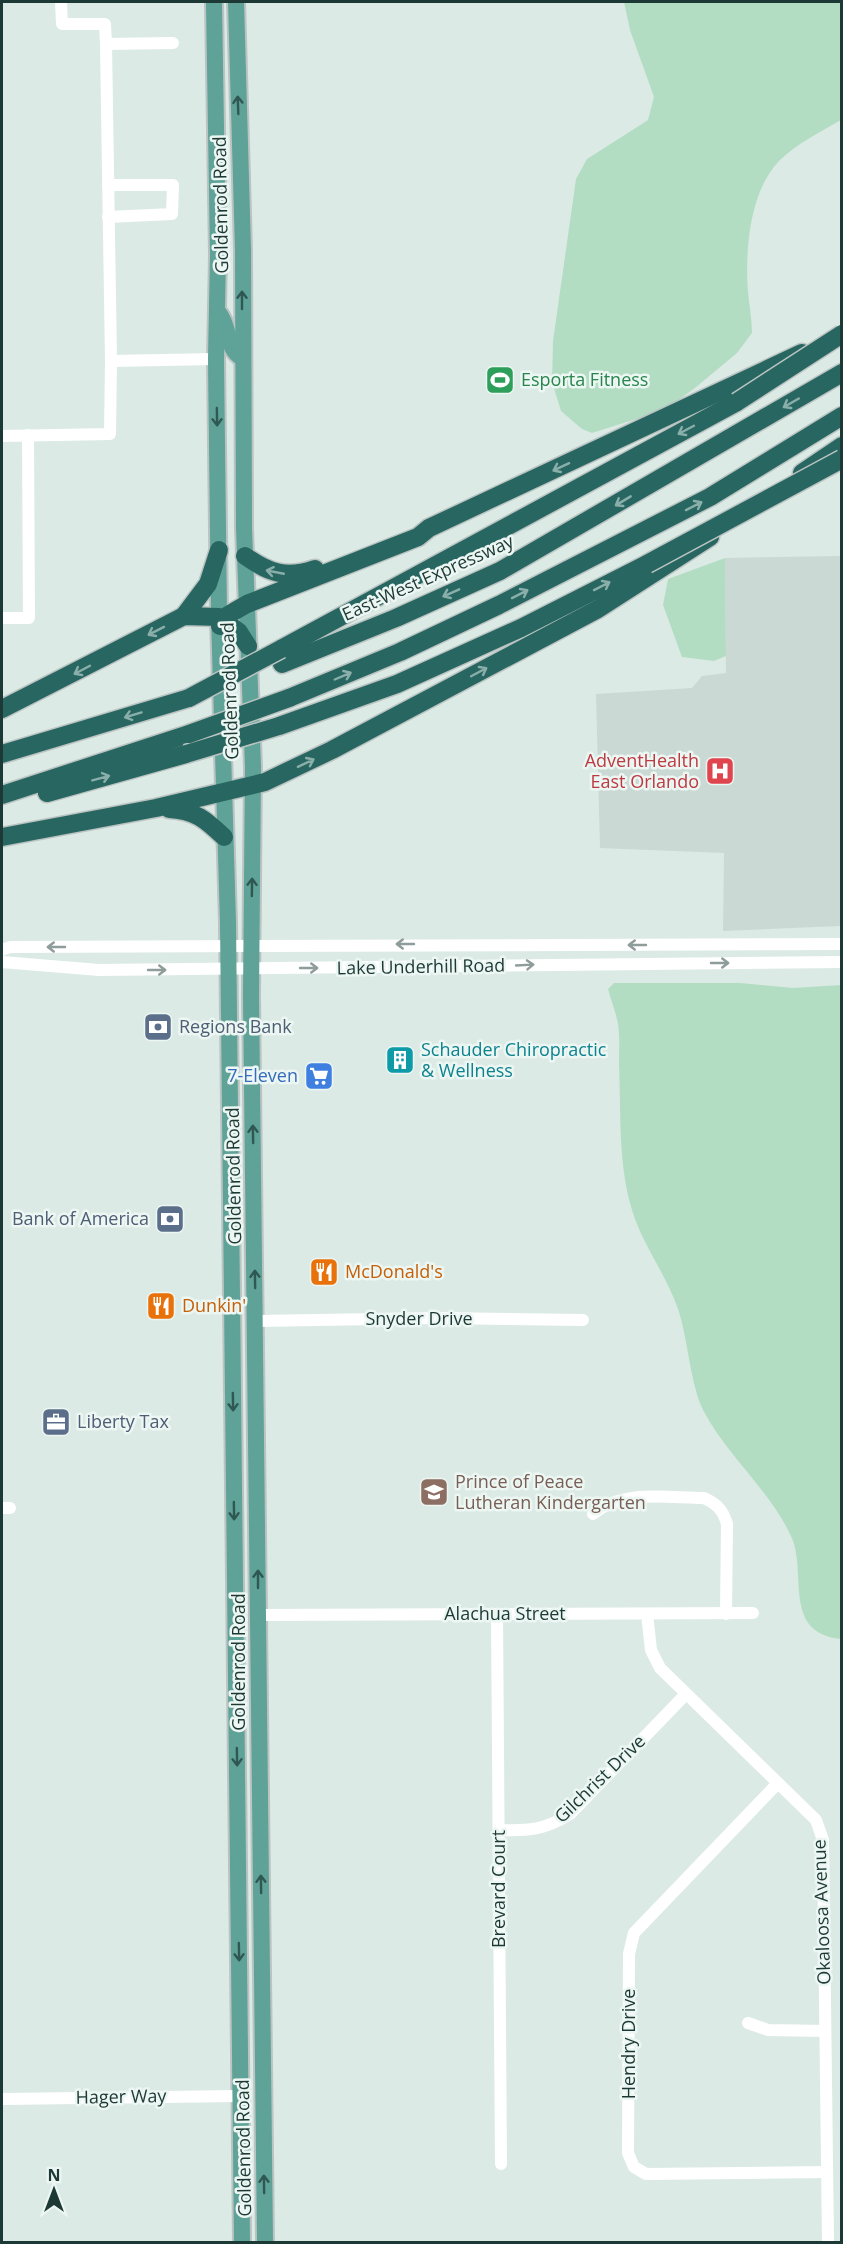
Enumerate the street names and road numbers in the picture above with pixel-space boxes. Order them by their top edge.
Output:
street label: Goldenrod Road [207,136,233,274]
street label: East-West Expressway [338,528,518,626]
street label: Goldenrod Road [215,622,243,760]
street label: Lake Underhill Road [336,953,505,979]
street label: Goldenrod Road [220,1107,246,1245]
street label: Snyder Drive [365,1306,473,1330]
street label: Goldenrod Road [226,1593,250,1731]
street label: Alachua Street [444,1601,566,1625]
street label: Gilchrist Drive [549,1729,650,1828]
street label: Brevard Court [486,1830,510,1948]
street label: Okaloosa Avenue [806,1839,836,1985]
street label: Hendry Drive [616,1989,640,2099]
street label: Goldenrod Road [230,2079,256,2217]
street label: Hager Way [75,2083,168,2109]

